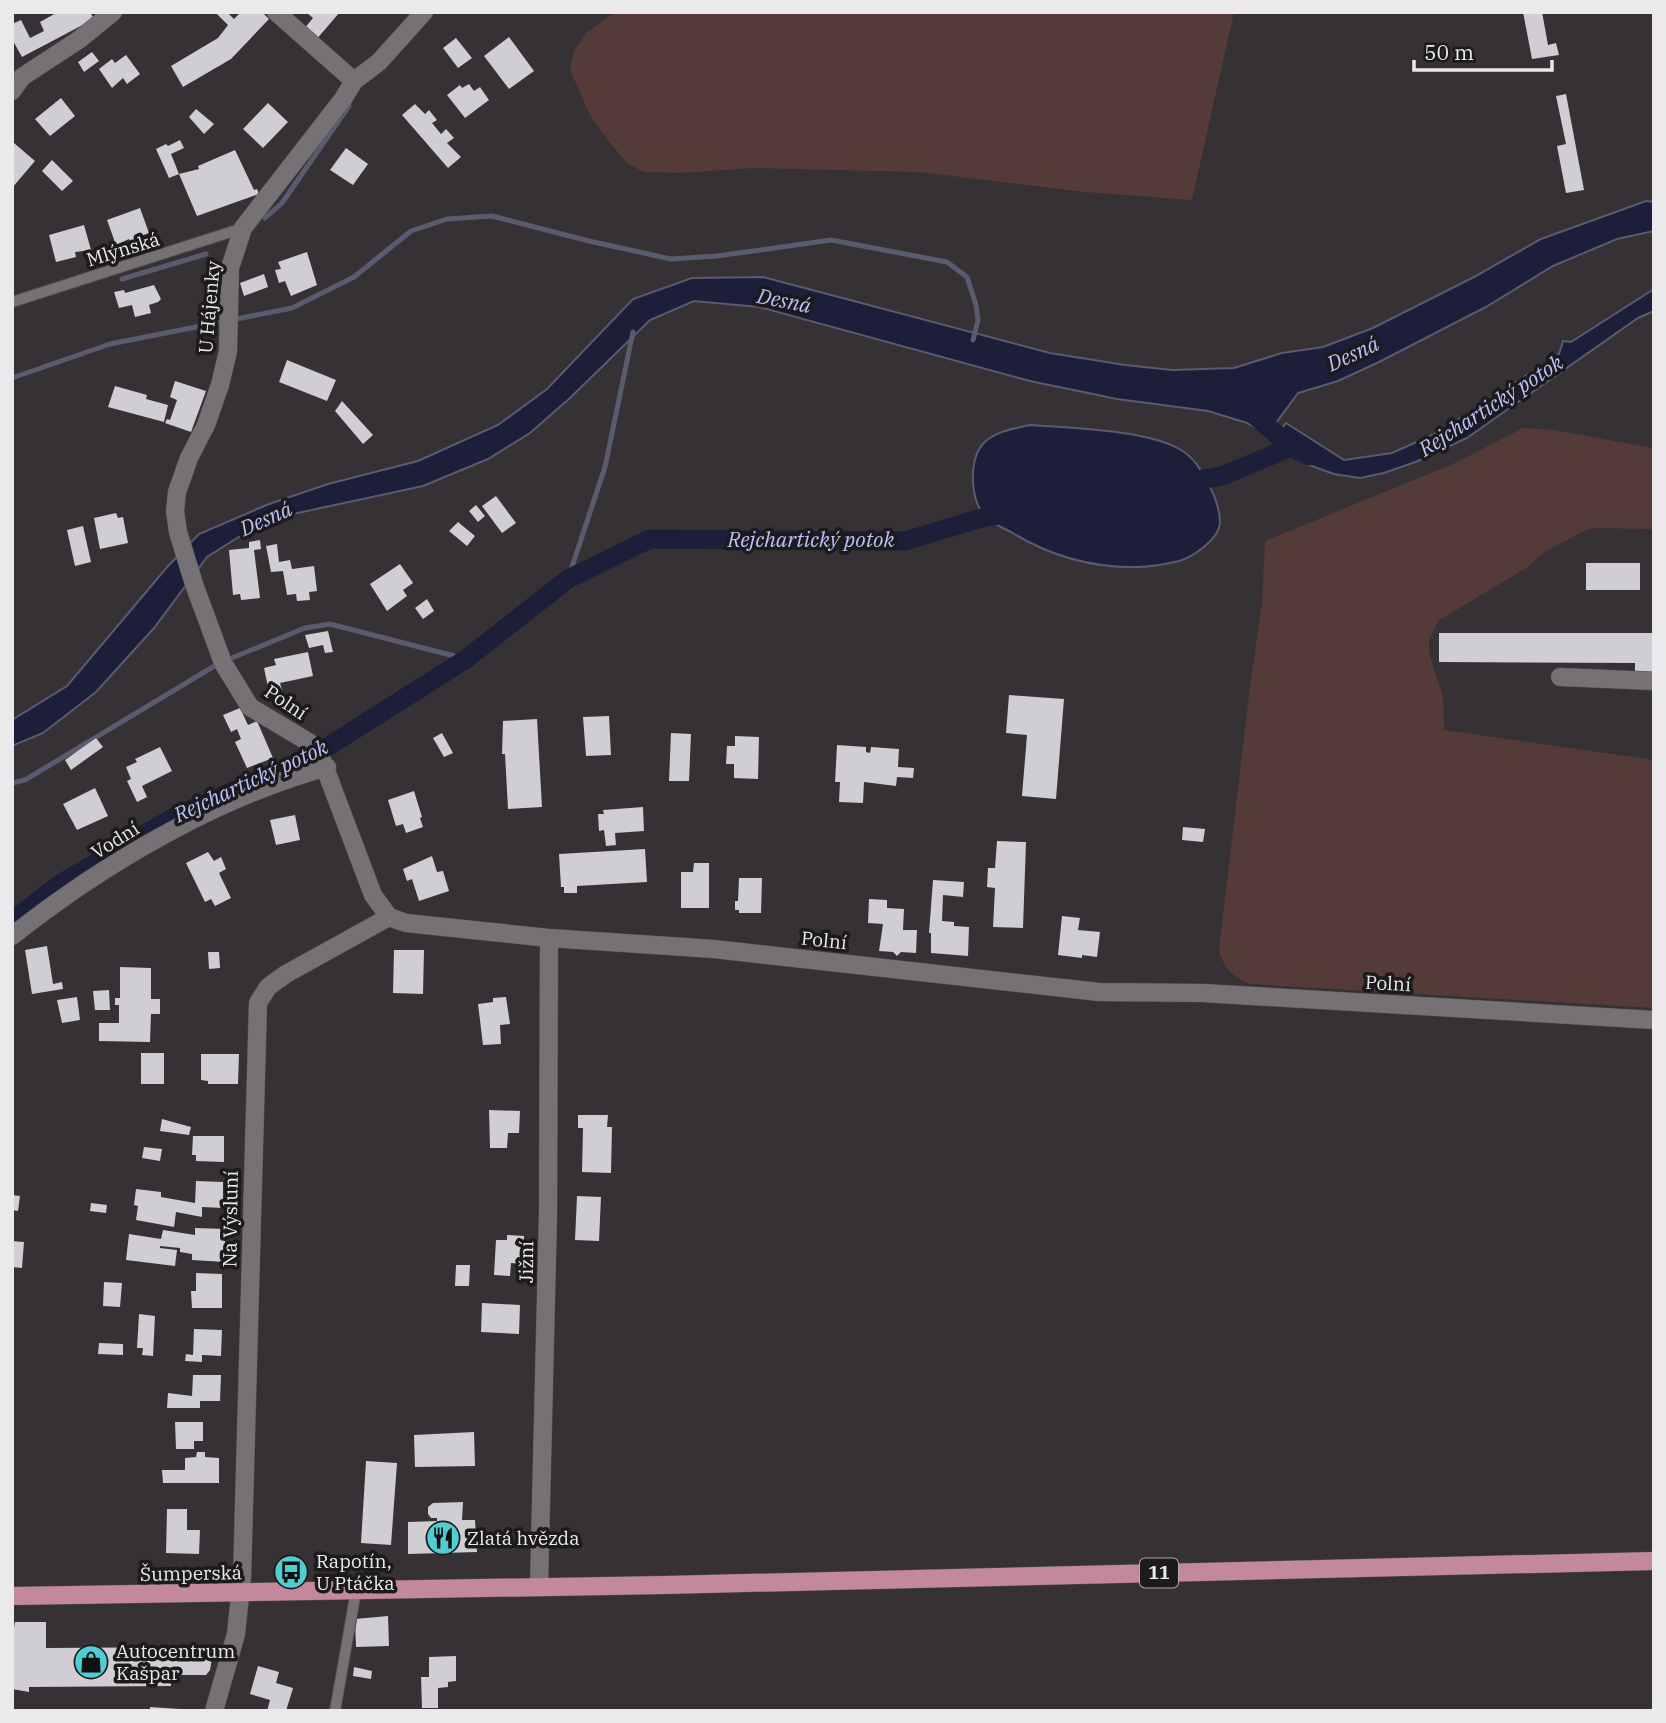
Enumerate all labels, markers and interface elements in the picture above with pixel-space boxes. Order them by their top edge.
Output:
scale bar [1414,28,1552,72]
text: 50 m [1424,38,1474,66]
street label: Mlýnská [83,227,163,271]
street label: U Hájenky [193,259,225,354]
water label: Desná [754,281,814,319]
water label: Desná [1321,329,1384,378]
water label: Rejchartický potok [1412,347,1569,463]
water label: Desná [234,494,297,542]
water label: Rejchartický potok [726,525,895,553]
street label: Polní [260,679,312,725]
water label: Rejchartický potok [168,732,333,829]
street label: Vodní [87,816,143,864]
street label: Polní [800,926,848,954]
street label: Polní [1364,970,1412,996]
street label: Na Výsluní [217,1170,243,1268]
street label: Jižní [514,1241,538,1283]
restaurant icon: Zlatá hvězda [424,1519,462,1557]
place label: Zlatá hvězda [467,1526,580,1550]
place label: Rapotín, U Ptáčka [316,1549,395,1595]
bus stop icon: Rapotín, U Ptáčka [272,1553,310,1591]
road number: 11 [1140,1558,1178,1588]
street label: Šumperská [140,1560,242,1586]
place label: Autocentrum Kašpar [116,1639,235,1685]
shop icon: Autocentrum Kašpar [72,1643,110,1681]

